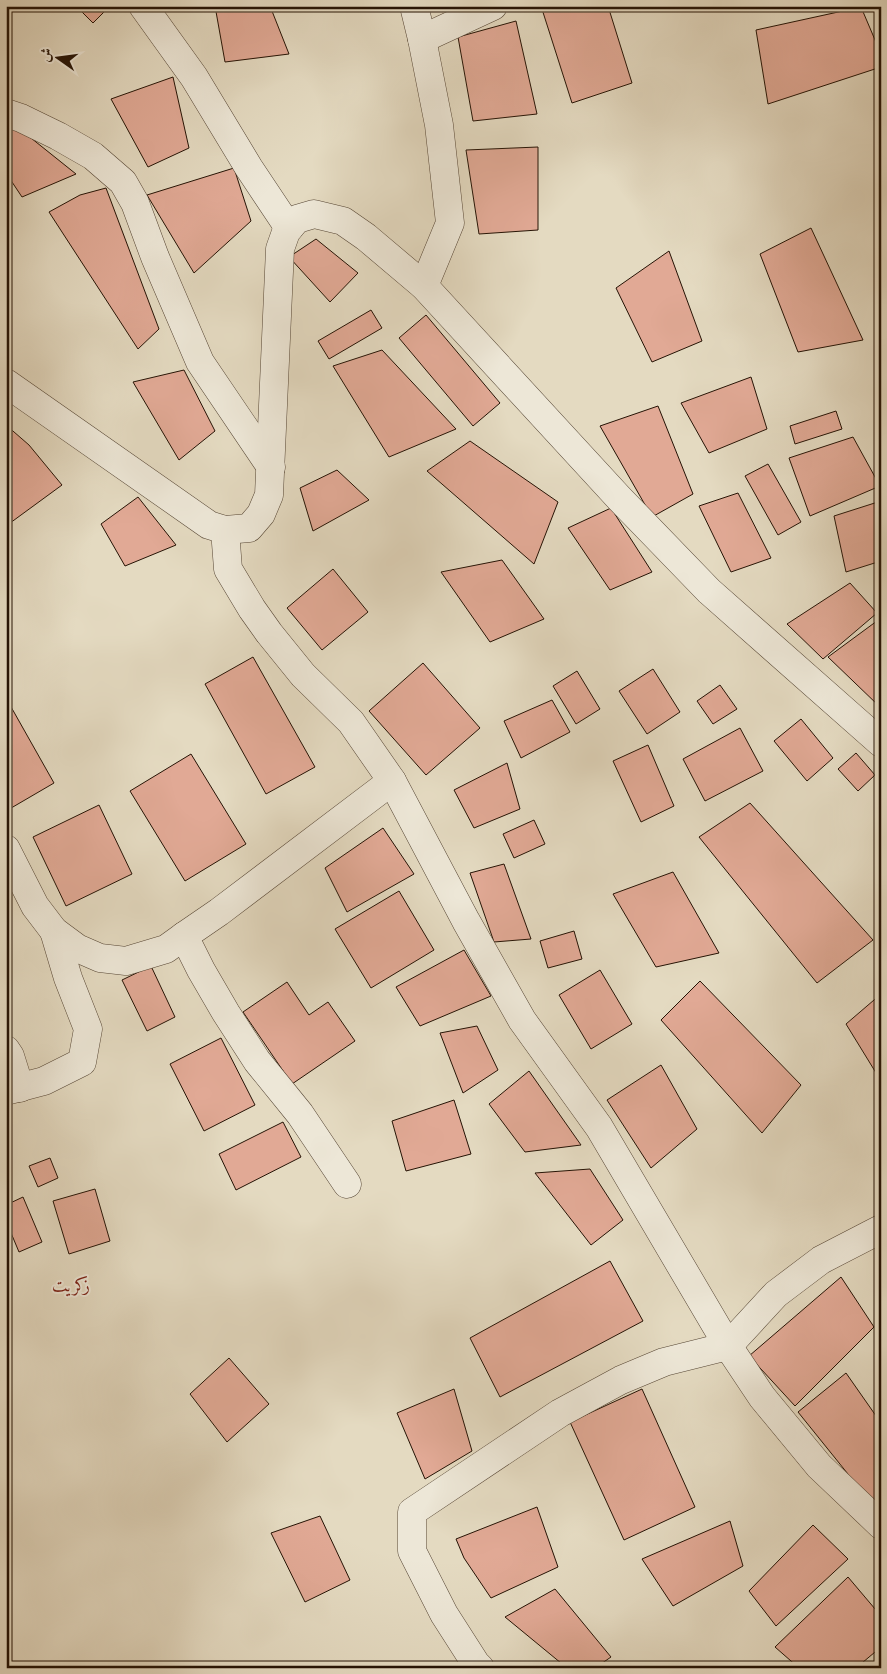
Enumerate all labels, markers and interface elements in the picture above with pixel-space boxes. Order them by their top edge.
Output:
north arrow [32,32,82,82]
text: ش [36,46,57,64]
district label: زكريت [52,1274,90,1297]

